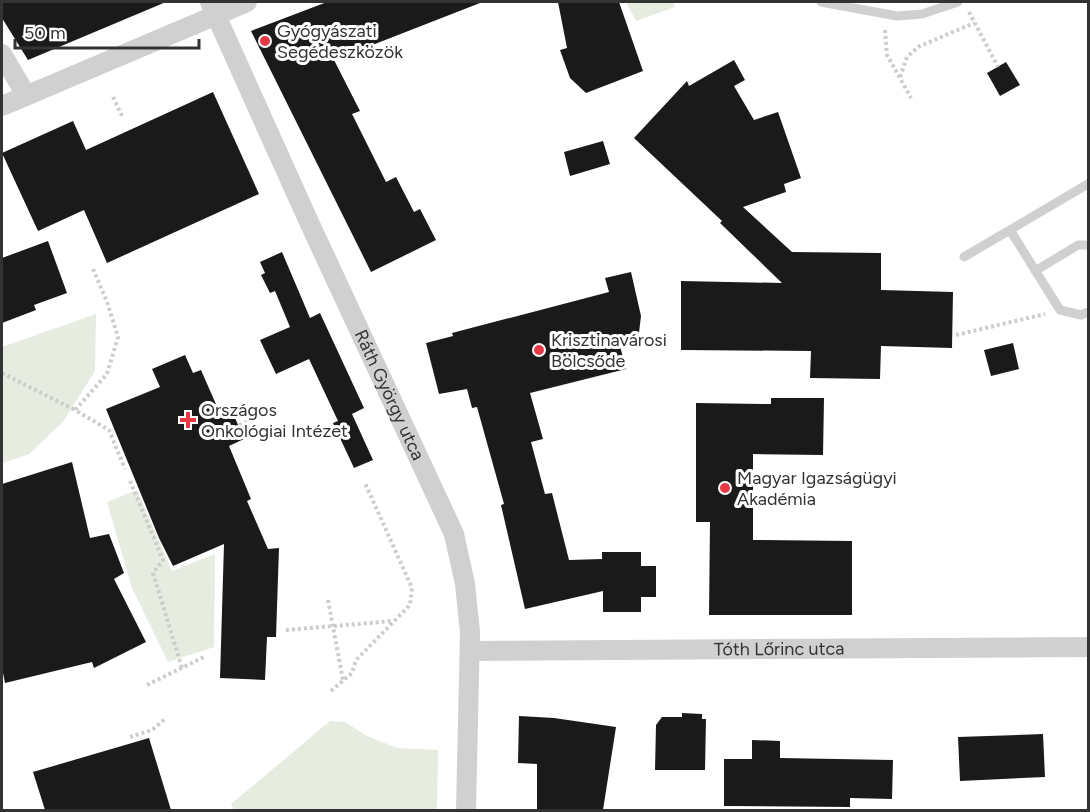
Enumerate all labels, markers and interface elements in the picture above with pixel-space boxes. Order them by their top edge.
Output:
scale bar [15,12,200,50]
place label: Gyógyászati Segédeszközök [277,20,403,63]
text: 50 m [24,22,66,44]
marker: Gyógyászati Segédeszközök [258,34,272,48]
street label: Ráth György utca [350,326,429,464]
place label: Krisztinavárosi Bölcsőde [551,329,667,372]
marker: Krisztinavárosi Bölcsőde [532,343,546,357]
place label: Országos Onkológiai Intézet [201,399,348,442]
marker: Országos Onkológiai Intézet [179,411,197,429]
place label: Magyar Igazságügyi Akadémia [737,467,897,510]
marker: Magyar Igazságügyi Akadémia [718,481,732,495]
street label: Tóth Lőrinc utca [714,638,844,660]

